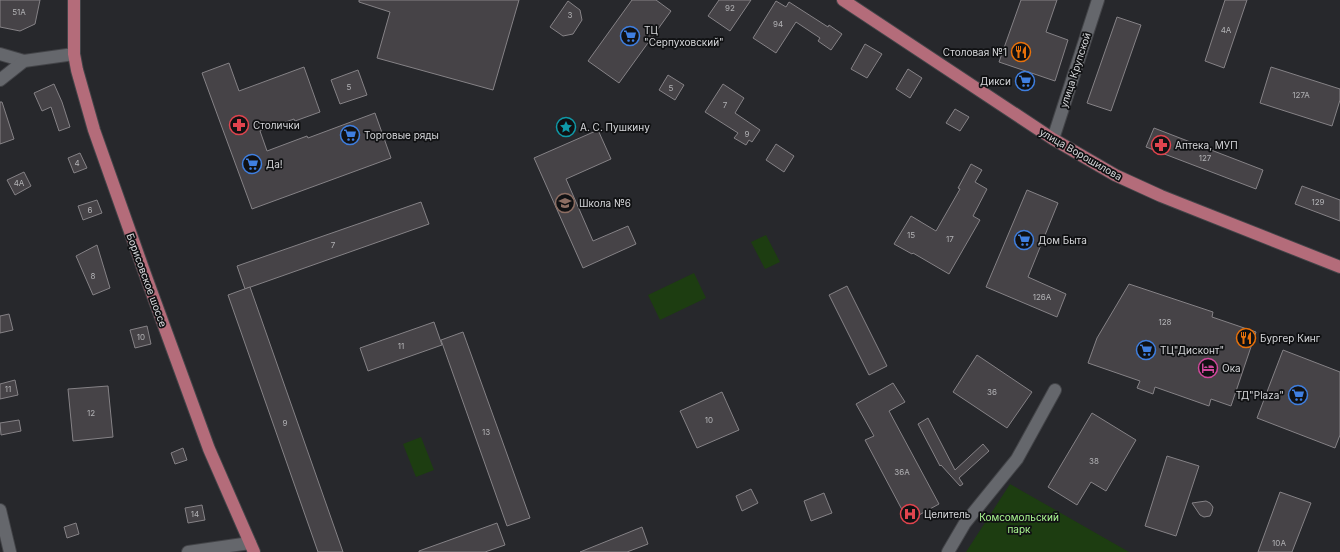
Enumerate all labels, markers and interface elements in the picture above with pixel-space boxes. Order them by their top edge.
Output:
house number: 92 [725,3,735,13]
house number: 51А [12,7,26,17]
house number: 3 [568,10,573,20]
house number: 94 [773,19,783,29]
place label: ТЦ "Серпуховский" [644,24,724,48]
supermarket icon: ТЦ "Серпуховский" [619,25,641,47]
house number: 4А [1221,25,1232,35]
street label: улица Крупской [1057,31,1093,109]
restaurant icon: Столовая №1 [1010,41,1032,63]
place label: Столовая №1 [943,46,1007,58]
supermarket icon: Дикси [1014,70,1036,92]
place label: Дикси [980,75,1011,87]
house number: 5 [347,82,352,92]
house number: 5 [669,83,674,93]
house number: 127А [1292,90,1310,100]
house number: 7 [723,100,728,110]
pharmacy icon: Столички [228,114,250,136]
place icon: А. С. Пушкину [555,116,577,138]
place label: Столички [253,119,300,131]
place label: А. С. Пушкину [580,121,650,133]
supermarket icon: Торговые ряды [339,124,361,146]
street label: улица Ворошилова [1038,126,1124,182]
place label: Торговые ряды [364,129,439,141]
house number: 9 [745,129,750,139]
pharmacy icon: Аптека, МУП [1150,134,1172,156]
place label: Аптека, МУП [1175,139,1238,151]
supermarket icon: Да! [241,153,263,175]
house number: 127 [1199,153,1212,163]
house number: 4 [74,158,80,168]
place label: Да! [266,158,283,170]
house number: 4А [14,178,25,188]
school or university icon: Школа №6 [554,192,576,214]
place label: Школа №6 [579,197,631,209]
house number: 129 [1311,197,1325,207]
house number: 6 [88,205,93,215]
supermarket icon: Дом Быта [1013,229,1035,251]
house number: 15 [907,230,915,240]
street label: Борисовское шоссе [124,231,170,329]
house number: 17 [946,234,954,244]
place label: Дом Быта [1038,234,1087,246]
house number: 7 [331,240,336,250]
house number: 8 [91,271,96,281]
house number: 126А [1033,292,1052,302]
house number: 128 [1158,317,1172,327]
restaurant icon: Бургер Кинг [1235,327,1257,349]
house number: 10 [137,332,145,342]
place label: Бургер Кинг [1260,332,1321,344]
supermarket icon: ТЦ"Дисконт" [1135,339,1157,361]
house number: 11 [398,341,404,351]
place label: ТЦ"Дисконт" [1160,344,1224,356]
hotel icon: Ока [1197,357,1219,379]
place label: Ока [1222,362,1241,374]
house number: 11 [5,384,11,394]
supermarket icon: ТД"Plaza" [1287,384,1309,406]
house number: 36 [987,387,997,397]
place label: ТД"Plaza" [1236,389,1284,401]
house number: 12 [87,408,95,418]
house number: 10 [705,415,713,425]
house number: 9 [283,418,288,428]
house number: 13 [482,427,490,437]
house number: 38 [1089,456,1099,466]
house number: 36А [894,467,910,477]
hospital icon: Целитель [899,503,921,525]
place label: Целитель [924,508,971,520]
house number: 14 [191,509,199,519]
park label: Комсомольский парк [979,511,1059,535]
house number: 10А [1272,538,1286,548]

